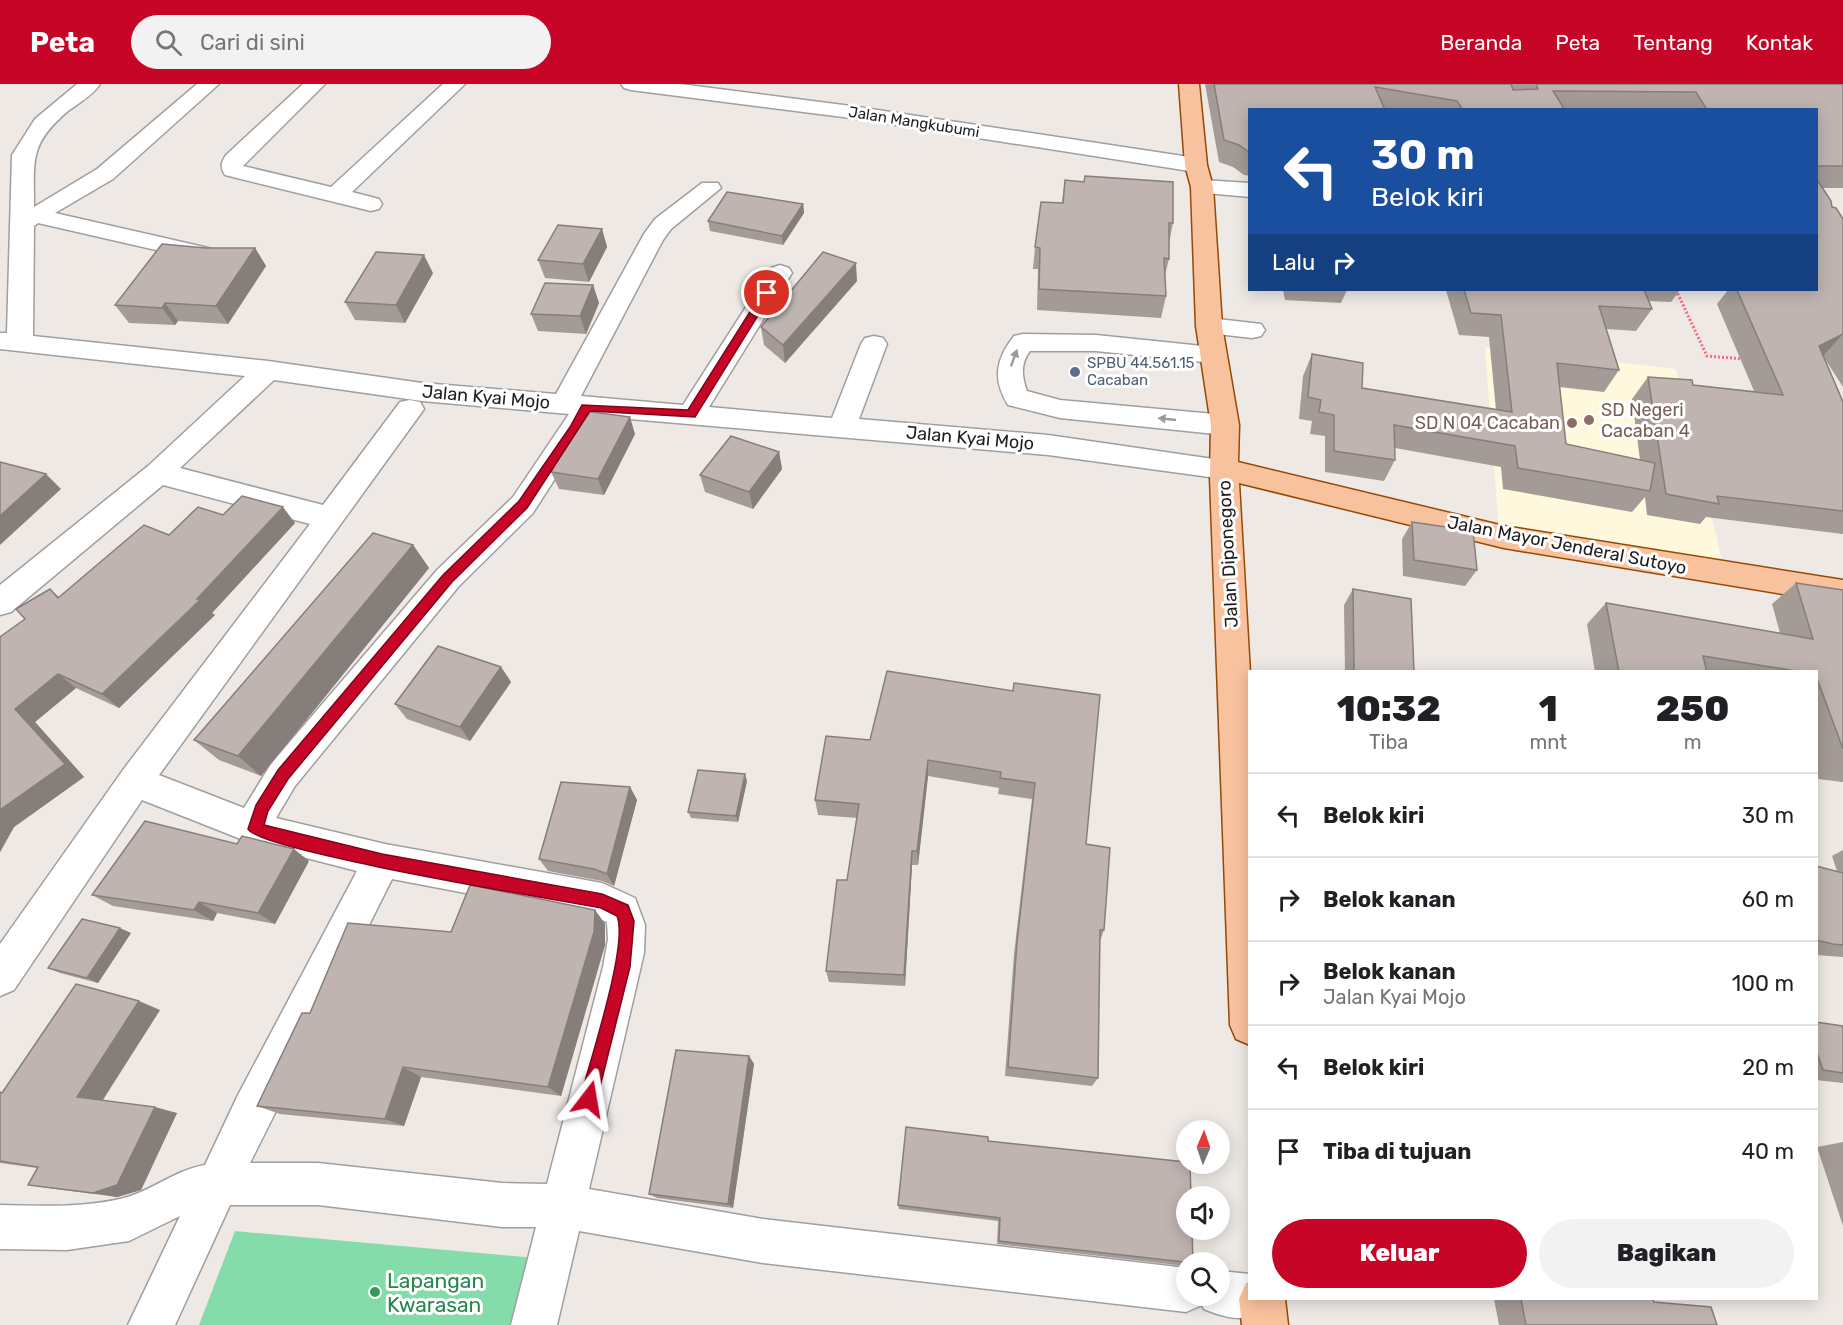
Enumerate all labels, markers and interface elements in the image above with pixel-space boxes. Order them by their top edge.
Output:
search box [131,15,551,69]
text: Peta [30,26,95,59]
icon: search [152,26,185,59]
text: Cari di sini [200,29,305,56]
text: Beranda [1440,30,1522,55]
text: Peta [1555,30,1600,55]
text: Tentang [1633,30,1713,55]
text: Kontak [1746,30,1813,55]
street label: Jalan Mangkubumi [847,103,981,141]
text: 30 m [1371,130,1475,180]
icon: left [1272,132,1350,210]
text: Belok kiri [1371,181,1484,213]
icon: right [1327,246,1360,279]
text: Lalu [1272,249,1315,276]
pin [741,267,792,318]
icon: arrive [750,276,783,309]
one-way arrow [1009,349,1019,367]
place label: SPBU 44.561.15 Cacaban [1087,354,1195,389]
marker: SPBU 44.561.15 Cacaban [1068,365,1082,379]
street label: Jalan Kyai Mojo [421,380,551,414]
place label: SD Negeri Cacaban 4 [1601,399,1690,442]
place label: SD N 04 Cacaban [1415,412,1560,434]
marker: SD Negeri Cacaban 4 [1582,413,1596,427]
one-way arrow [1157,414,1176,424]
marker: SD N 04 Cacaban [1565,416,1579,430]
street label: Jalan Kyai Mojo [905,421,1035,455]
street label: Jalan Diponegoro [1213,480,1243,628]
street label: Jalan Mayor Jenderal Sutoyo [1445,511,1689,579]
text: 10:32 [1337,687,1441,730]
text: 1 [1539,687,1558,730]
text: 250 [1656,687,1729,730]
text: Tiba [1369,730,1408,754]
text: mnt [1530,730,1567,754]
text: m [1684,730,1701,754]
icon: left [1272,799,1305,832]
text: Belok kiri [1323,802,1424,829]
text: 30 m [1742,802,1794,829]
icon: right [1272,883,1305,916]
text: Belok kanan [1323,886,1456,913]
text: 60 m [1742,886,1794,913]
text: Belok kanan [1323,958,1456,985]
icon: right [1272,967,1305,1000]
text: 100 m [1732,970,1794,997]
text: Jalan Kyai Mojo [1323,985,1466,1009]
icon: left [1272,1051,1305,1084]
text: Belok kiri [1323,1054,1424,1081]
text: 20 m [1742,1054,1794,1081]
position arrow [557,1067,621,1131]
north arrow [1176,1120,1230,1174]
map controls [1176,1120,1230,1306]
icon: arrive [1272,1135,1305,1168]
text: Tiba di tujuan [1323,1138,1471,1165]
text: 40 m [1741,1138,1794,1165]
button: sound [1176,1186,1230,1240]
button: Keluar [1272,1219,1527,1288]
button: Bagikan [1539,1219,1794,1288]
button: search [1176,1252,1230,1306]
place label: Lapangan Kwarasan [387,1268,484,1317]
marker: Lapangan Kwarasan [368,1285,382,1299]

